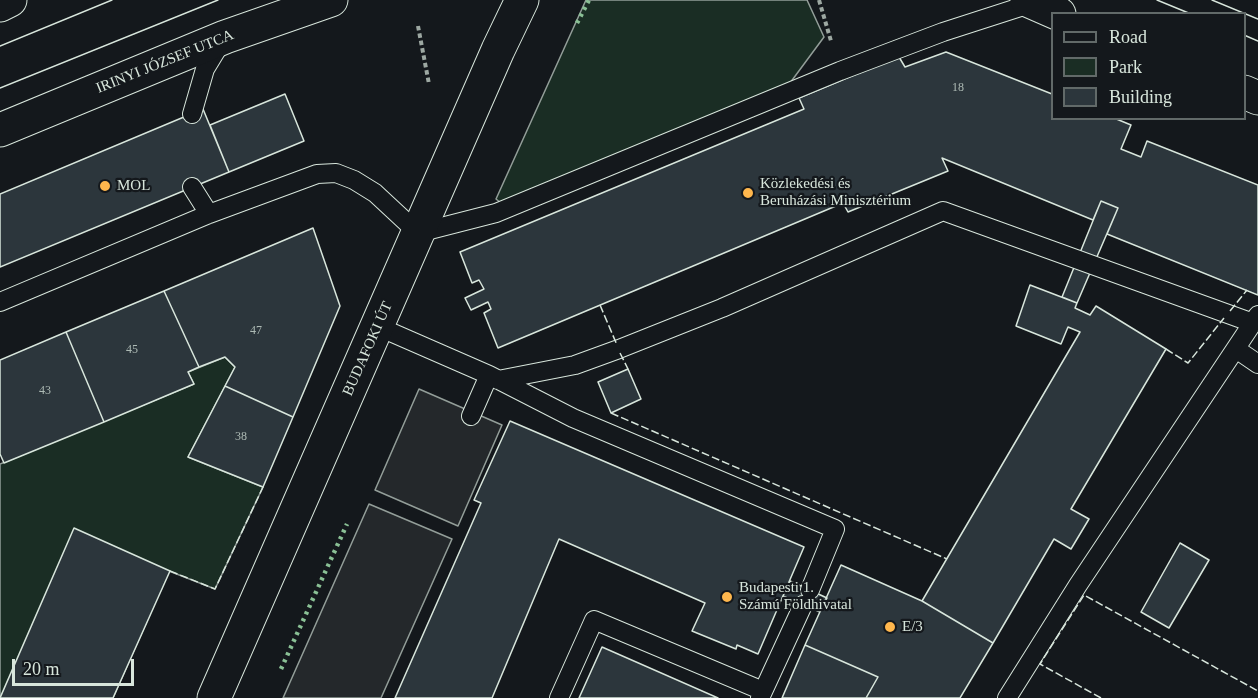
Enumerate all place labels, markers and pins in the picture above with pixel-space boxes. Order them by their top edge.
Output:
place label: Közlekedési és Beruházási Minisztérium [760,175,911,210]
place label: MOL [117,177,150,195]
marker: MOL [98,179,112,193]
marker: Közlekedési és Beruházási Minisztérium [741,186,755,200]
place label: Budapesti 1. Számú Földhivatal [739,579,852,614]
marker: Budapesti 1. Számú Földhivatal [720,590,734,604]
place label: E/3 [902,618,923,636]
marker: E/3 [883,620,897,634]

